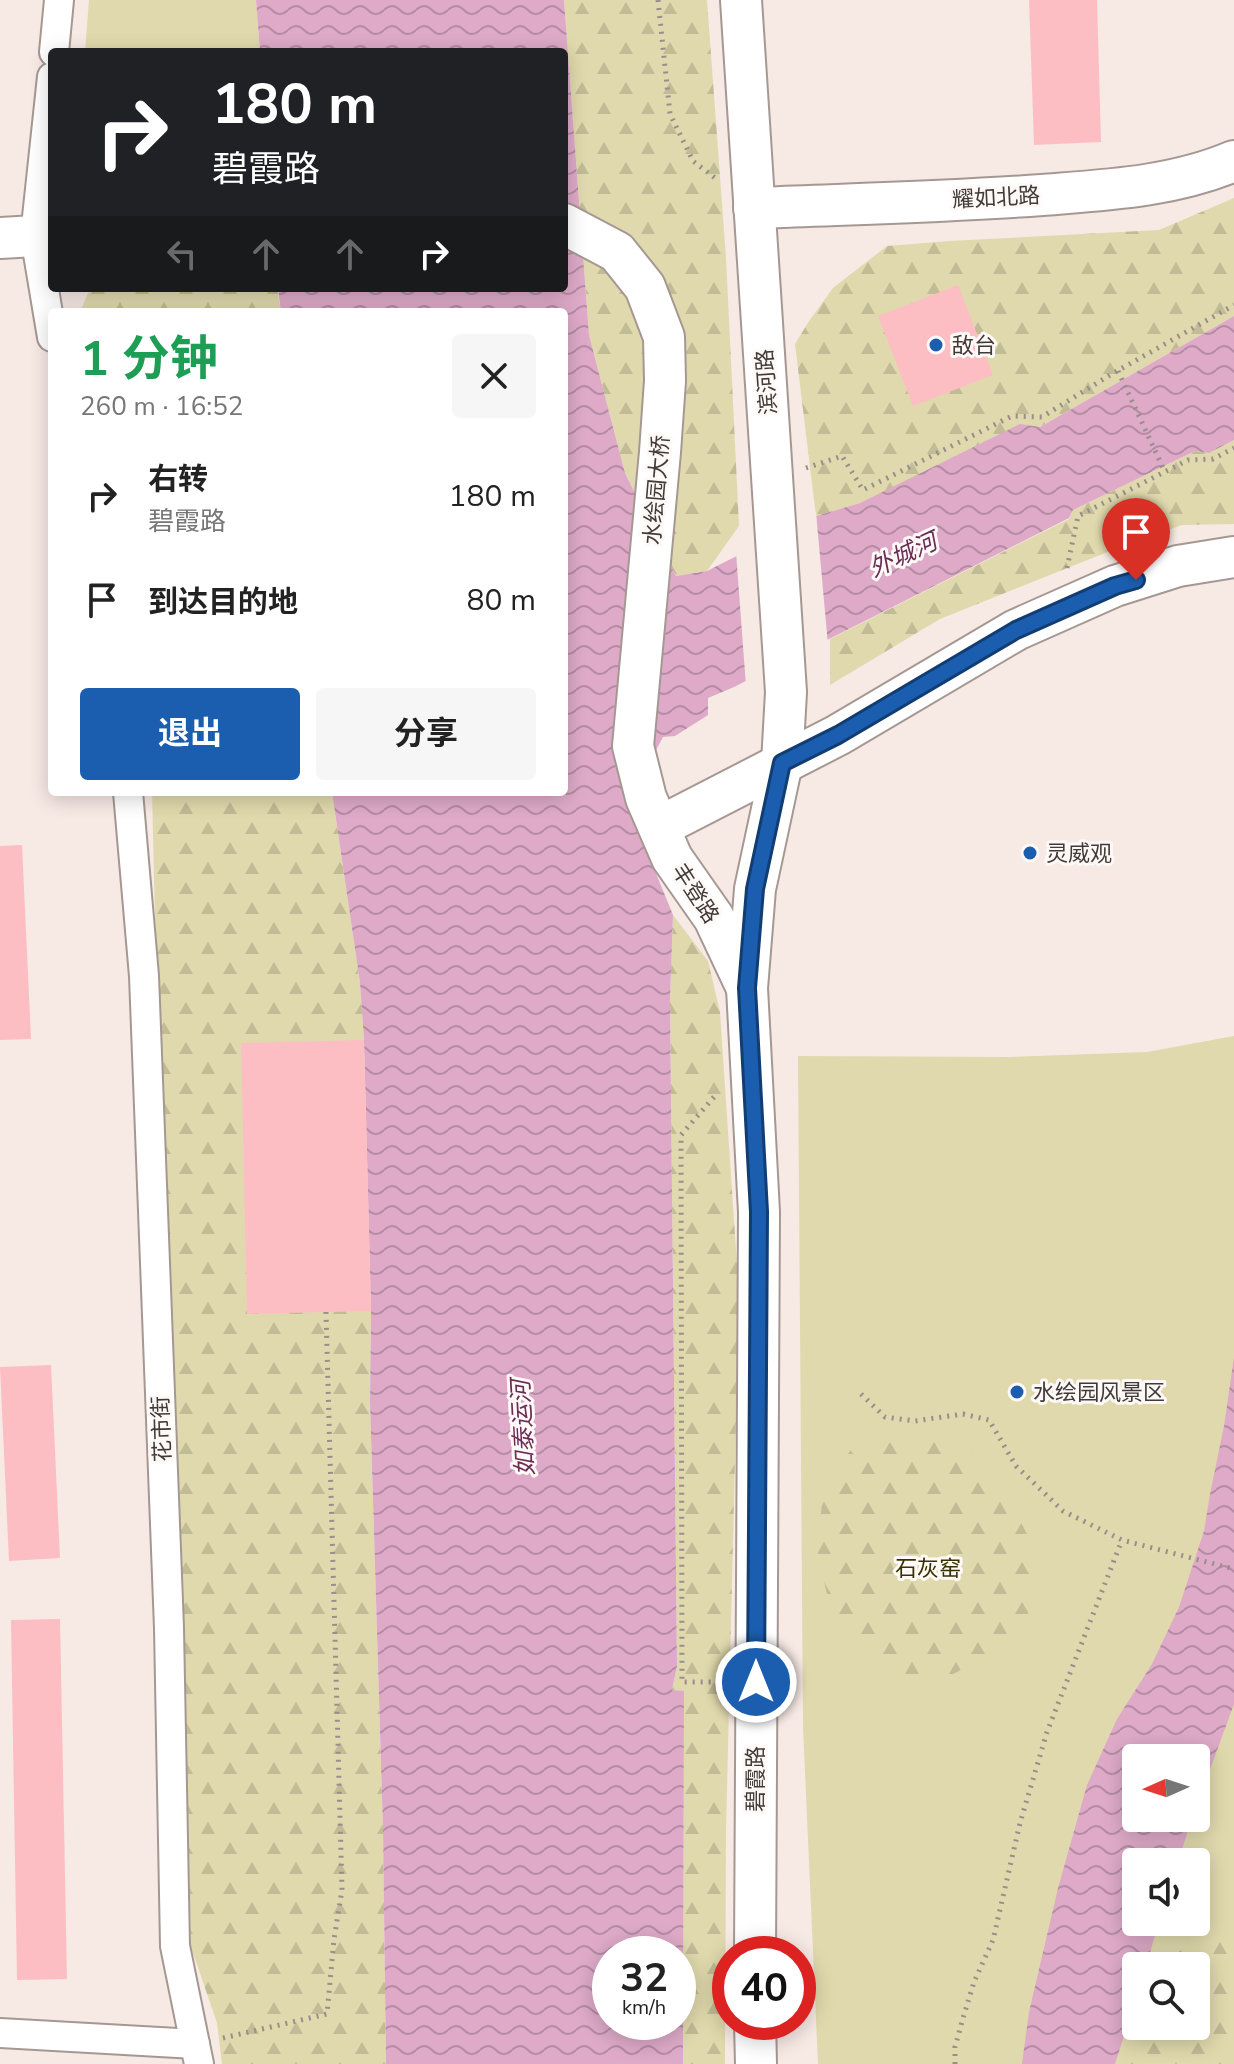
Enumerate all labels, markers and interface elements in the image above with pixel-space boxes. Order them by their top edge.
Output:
text: 180 m [212,66,377,143]
icon: right [80,80,184,184]
text: 碧霞路 [212,145,320,194]
street label: 耀如北路 [951,181,1041,215]
icon: left [160,232,204,276]
icon: ahead [244,232,288,276]
icon: ahead [328,232,372,276]
icon: right [412,232,456,276]
text: 1 分钟 [80,326,218,392]
place label: 敌台 [952,331,996,361]
button: close [452,334,536,418]
marker: 敌台 [927,336,945,354]
street label: 滨河路 [750,348,784,416]
text: 260 m · 16:52 [80,389,243,424]
street label: 水绘园大桥 [637,434,677,546]
text: 右转 [148,459,208,500]
icon: right [80,474,124,518]
text: 180 m [449,476,536,517]
pin [1102,498,1170,580]
text: 碧霞路 [148,504,226,539]
icon: arrive [1114,510,1158,554]
water label: 外城河 [864,524,946,585]
icon: arrive [80,578,124,622]
text: 80 m [467,580,536,621]
text: 到达目的地 [148,582,298,623]
button: 退出 [80,688,300,780]
button: 分享 [316,688,536,780]
place label: 灵威观 [1046,839,1112,869]
marker: 灵威观 [1021,844,1039,862]
street label: 丰登路 [665,858,726,929]
water label: 如泰运河 [504,1375,541,1477]
place label: 水绘园风景区 [1033,1378,1165,1408]
marker: 水绘园风景区 [1008,1383,1026,1401]
street label: 花市街 [146,1395,178,1462]
park label: 石灰窑 [895,1554,961,1584]
position arrow [714,1640,798,1724]
north arrow [1122,1744,1210,1832]
map controls [1122,1744,1210,2040]
street label: 碧霞路 [741,1746,771,1812]
button: sound [1122,1848,1210,1936]
speed limit sign: 40 [712,1936,816,2040]
text: 32 [620,1951,668,2005]
button: search [1122,1952,1210,2040]
text: km/h [622,1994,666,2021]

